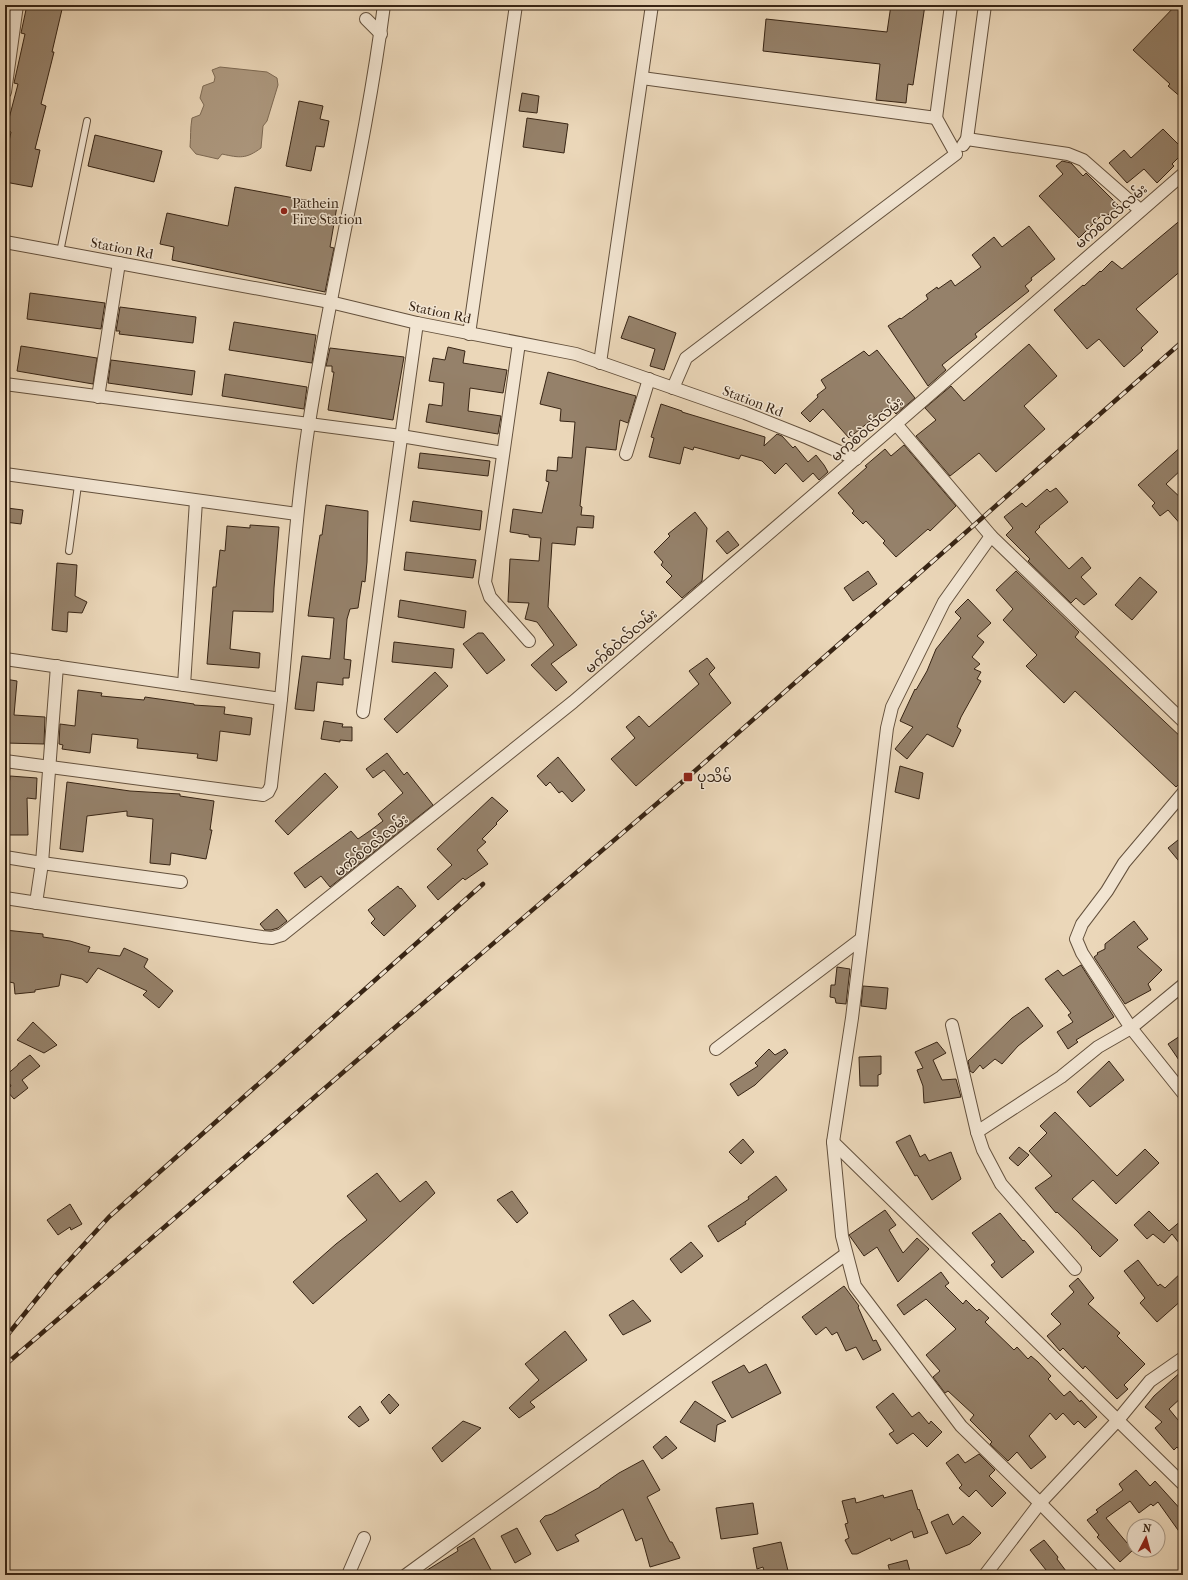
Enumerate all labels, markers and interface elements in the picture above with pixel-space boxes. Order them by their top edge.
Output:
street label: မက်စ်ဝဲလ်လမ်း [1071,179,1151,252]
place label: Pathein Fire Station [292,195,362,228]
marker: Pathein Fire Station [279,206,289,216]
street label: Station Rd [89,234,155,263]
street label: Station Rd [407,298,473,327]
street label: Station Rd [720,382,786,421]
street label: မက်စ်ဝဲလ်လမ်း [827,392,907,465]
street label: မက်စ်ဝဲလ်လမ်း [581,604,661,677]
place label: ပုသိမ် [697,767,732,789]
marker: ပုသိမ် [682,771,694,783]
street label: မက်စ်ဝဲလ်လမ်း [330,809,412,880]
north arrow [1126,1518,1166,1558]
text: N [1142,1522,1152,1536]

